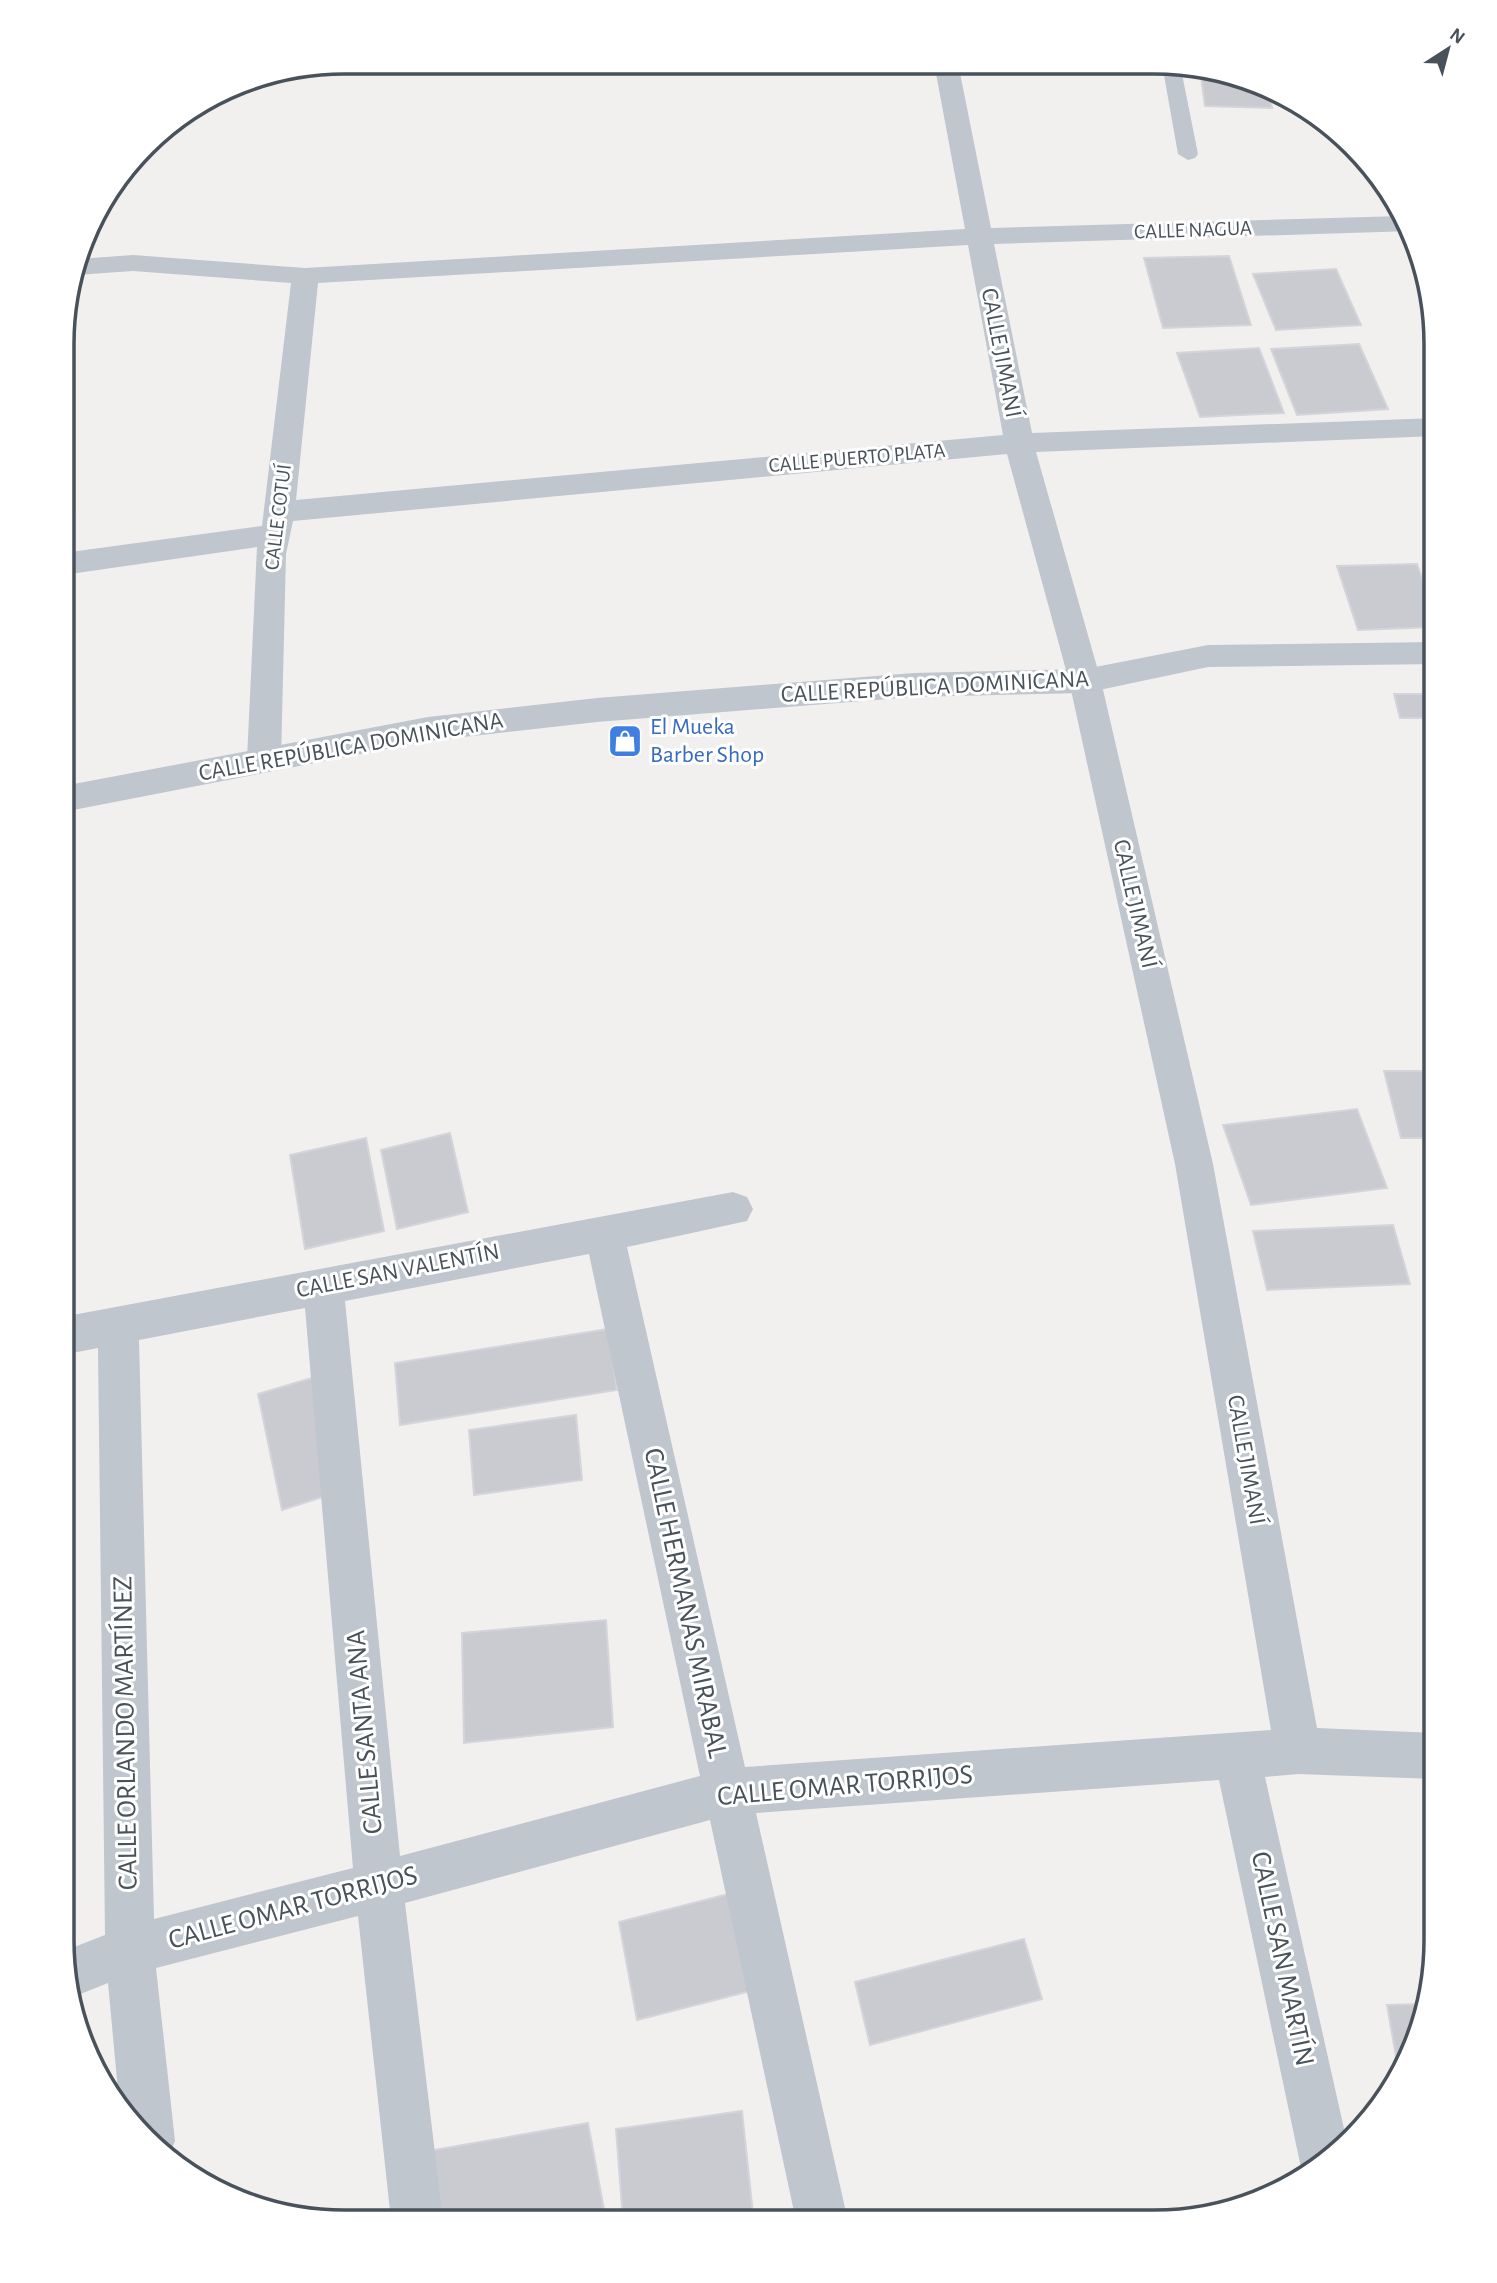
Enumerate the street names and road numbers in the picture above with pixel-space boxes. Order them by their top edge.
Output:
street label: CALLE NAGUA [1134,217,1252,243]
street label: CALLE JIMANÍ [977,286,1027,420]
street label: CALLE PUERTO PLATA [768,440,946,476]
street label: CALLE COTUÍ [259,462,295,571]
street label: CALLE REPÚBLICA DOMINICANA [780,665,1090,707]
street label: CALLE REPÚBLICA DOMINICANA [197,706,505,786]
street label: CALLE JIMANÍ [1109,837,1164,971]
street label: CALLE SAN VALENTÍN [294,1238,502,1302]
street label: CALLE JIMANÍ [1223,1393,1271,1527]
street label: CALLE HERMANAS MIRABAL [638,1446,732,1761]
street label: CALLE ORLANDO MARTÍNEZ [106,1576,143,1890]
street label: CALLE SANTA ANA [342,1629,388,1835]
street label: CALLE OMAR TORRIJOS [716,1761,974,1811]
street label: CALLE SAN MARTÍN [1246,1849,1321,2069]
street label: CALLE OMAR TORRIJOS [165,1861,421,1955]

